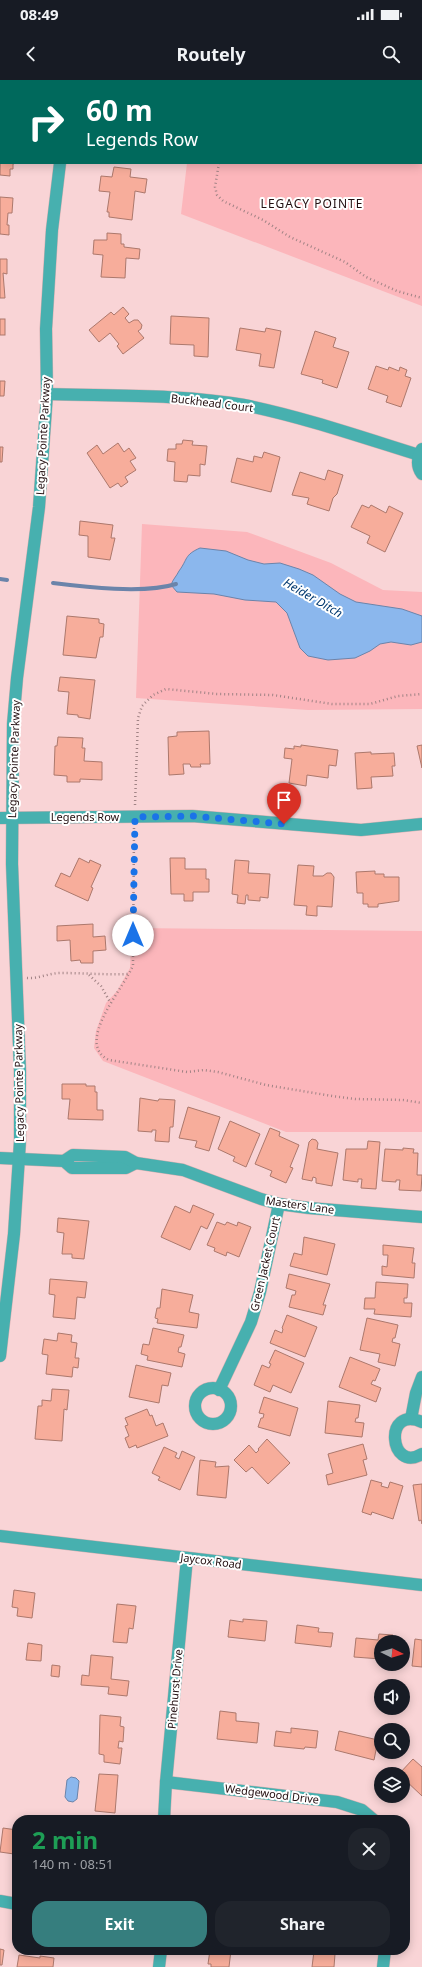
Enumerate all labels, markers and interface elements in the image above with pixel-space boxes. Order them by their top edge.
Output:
text: 08:49 [20,4,59,24]
text: Routely [177,42,245,66]
icon: back [20,43,42,65]
icon: search [380,43,402,65]
text: 60 m [86,91,153,129]
icon: right [20,96,72,148]
text: Legends Row [86,127,198,151]
district label: LEGACY POINTE [261,195,363,212]
street label: Legacy Pointe Parkway [32,376,53,495]
street label: Buckhead Court [170,390,254,415]
water label: Heider Ditch [281,574,346,621]
street label: Legacy Pointe Parkway [4,699,23,818]
pin [267,783,301,824]
icon: arrive [273,789,295,811]
street label: Legends Row [51,809,120,824]
position arrow [112,914,154,956]
street label: Legacy Pointe Parkway [10,1023,27,1142]
street label: Masters Lane [265,1192,335,1217]
street label: Green Jacket Court [246,1215,283,1313]
street label: Jaycox Road [179,1549,243,1572]
north arrow [374,1635,410,1671]
map controls [374,1635,410,1803]
street label: Pinehurst Drive [164,1648,185,1729]
button: sound [374,1679,410,1715]
button: search [374,1723,410,1759]
button: layers [374,1767,410,1803]
street label: Wedgewood Drive [224,1780,320,1807]
text: 2 min [32,1823,98,1856]
button: close [348,1828,390,1870]
text: 140 m · 08:51 [32,1855,113,1873]
button: Exit [32,1901,207,1947]
button: Share [215,1901,390,1947]

